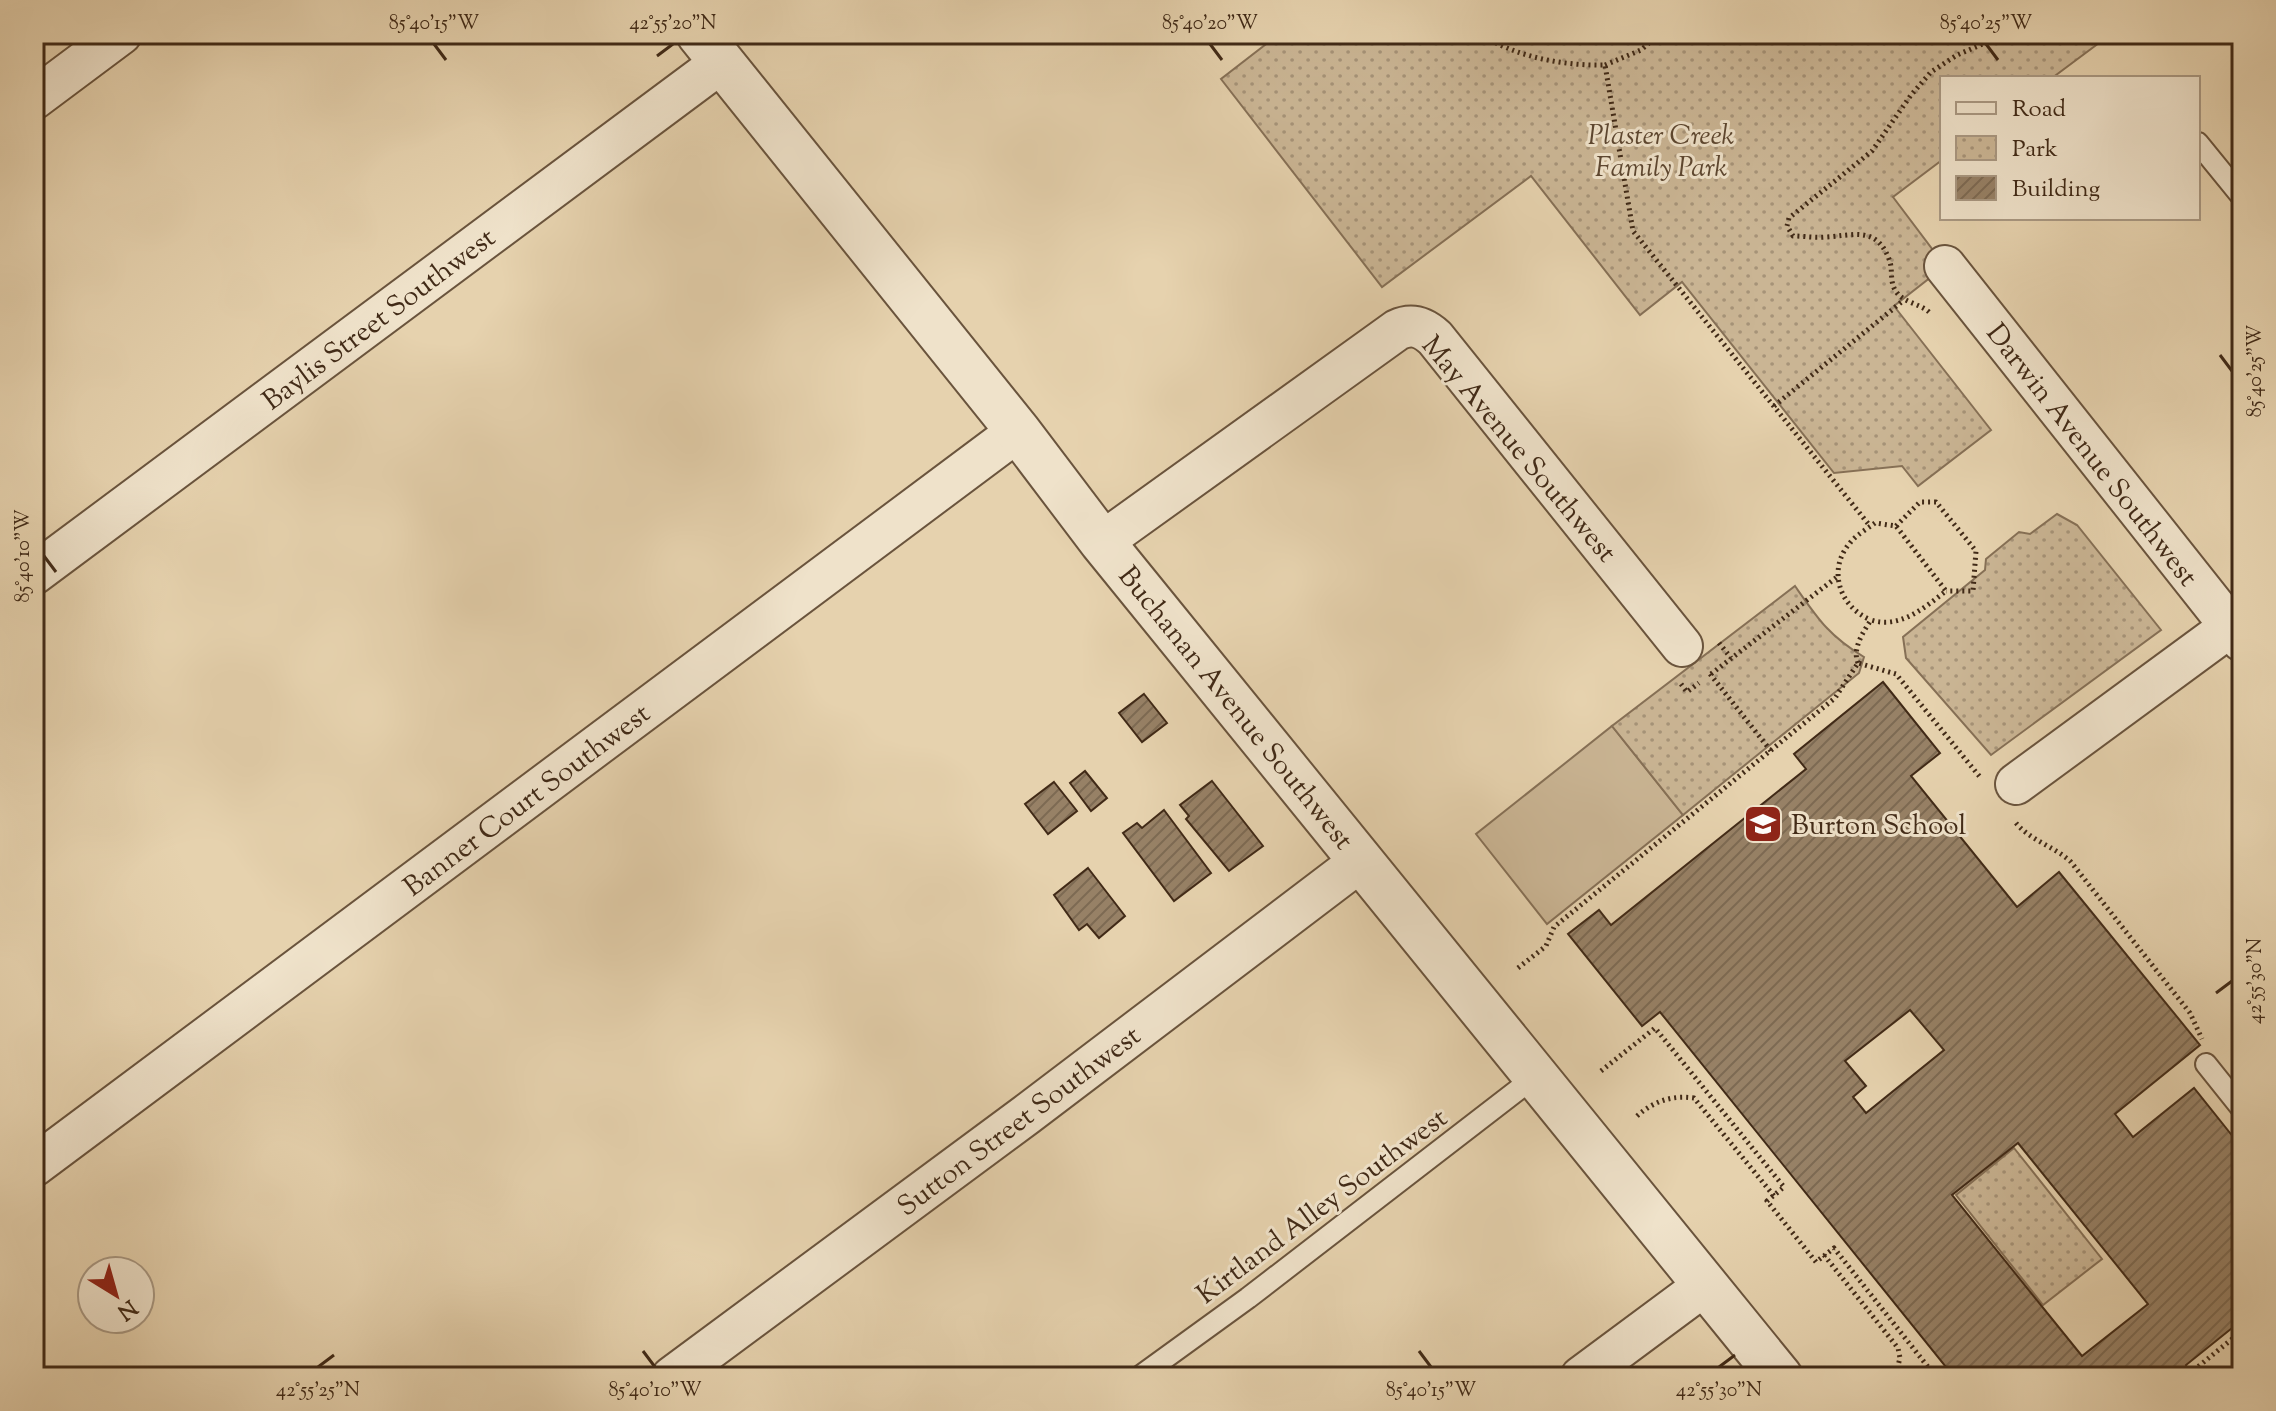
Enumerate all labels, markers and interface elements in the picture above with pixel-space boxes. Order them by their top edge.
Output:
text: 85°40'15"W [389,10,479,39]
text: 42°55'20"N [629,10,717,39]
text: 85°40'20"W [1162,10,1258,39]
text: 85°40'25"W [1940,10,2032,39]
legend [1940,76,2200,220]
text: Road [2012,93,2066,127]
park label: Plaster Creek Family Park [1588,117,1735,189]
text: Park [2012,133,2058,167]
text: Building [2012,173,2101,207]
street label: Baylis Street Southwest [255,219,505,421]
street label: Darwin Avenue Southwest [1975,316,2206,596]
text: 85°40'25"W [2242,325,2271,417]
street label: May Avenue Southwest [1411,328,1625,572]
text: 85°40'10"W [10,509,39,603]
street label: Buchanan Avenue Southwest [1108,558,1362,860]
street label: Banner Court Southwest [396,695,660,908]
school or university icon: Burton School [1742,803,1784,845]
place label: Burton School [1791,807,1967,847]
text: 42°55'30"N [2242,938,2271,1024]
street label: Sutton Street Southwest [890,1017,1150,1227]
street label: Kirtland Alley Southwest [1189,1099,1457,1315]
north arrow [76,1255,156,1335]
text: N [109,1291,143,1327]
text: 42°55'25"N [276,1377,360,1406]
text: 85°40'10"W [608,1377,702,1406]
text: 85°40'15"W [1386,1377,1476,1406]
text: 42°55'30"N [1676,1377,1762,1406]

